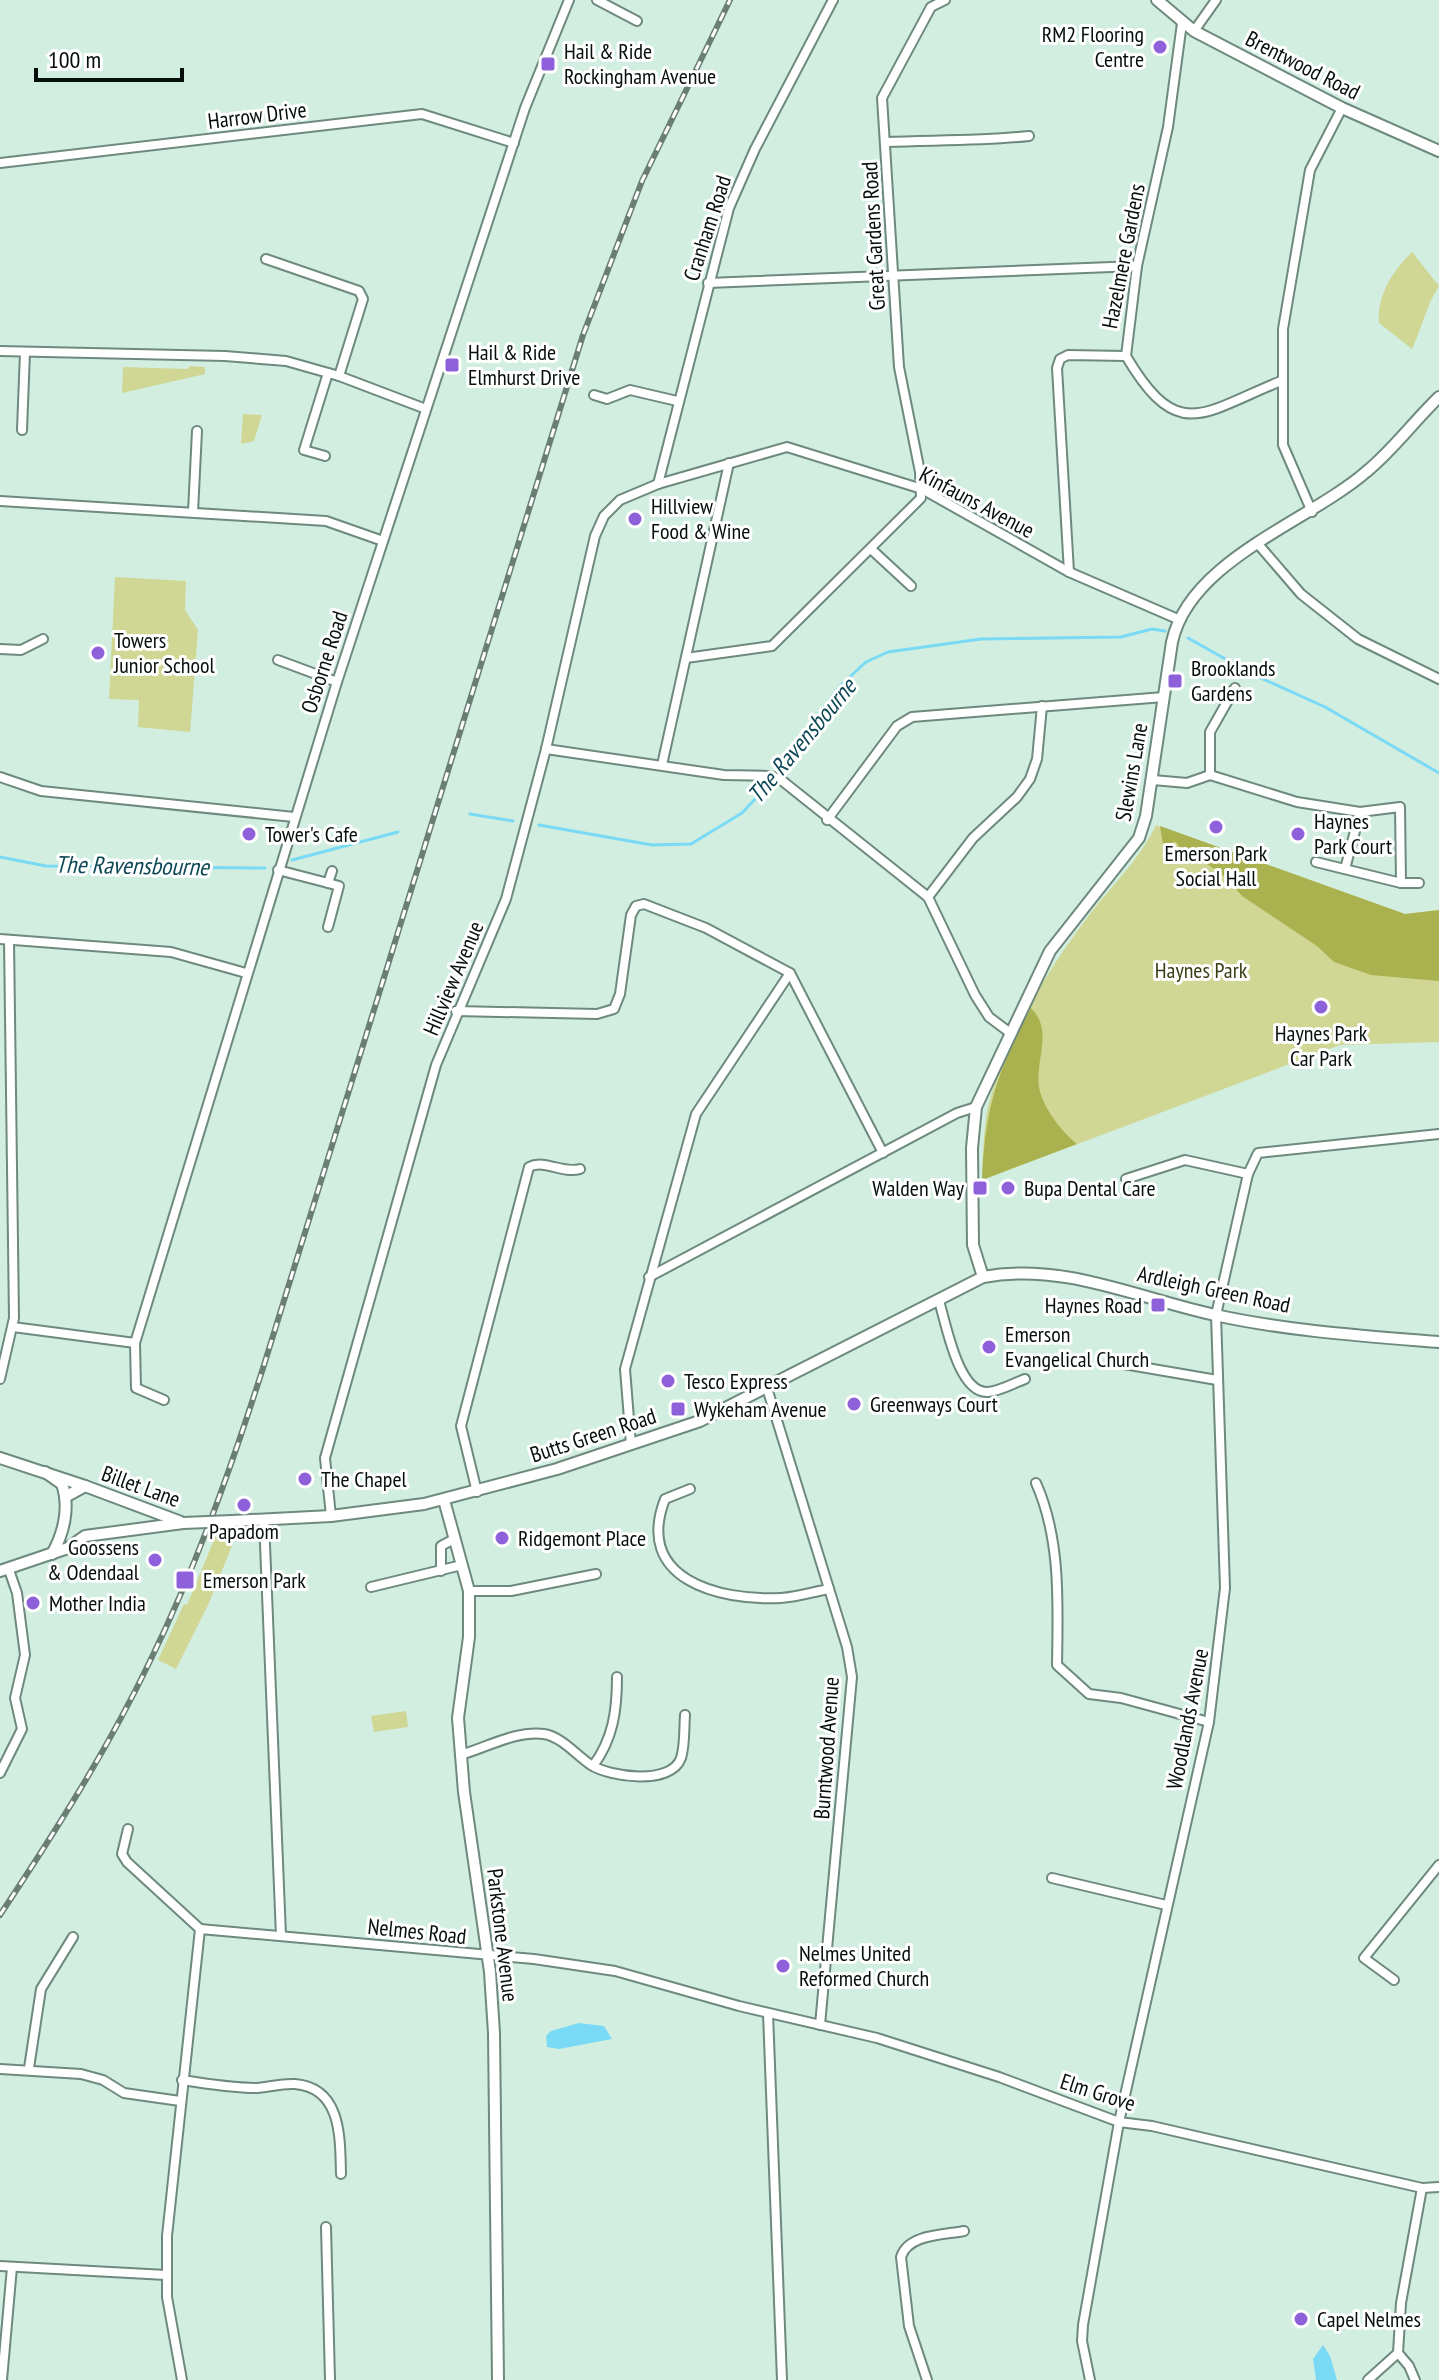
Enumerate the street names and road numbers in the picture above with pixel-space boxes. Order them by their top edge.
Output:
street label: Brentwood Road [1241,24,1365,106]
street label: Harrow Drive [206,95,308,135]
street label: Great Gardens Road [855,161,891,311]
street label: Cranham Road [677,172,737,284]
street label: Hazelmere Gardens [1095,181,1151,331]
street label: Kinfauns Avenue [915,460,1039,544]
street label: Osborne Road [294,607,354,717]
street label: Slewins Lane [1109,721,1153,823]
street label: Hillview Avenue [416,917,490,1039]
street label: Ardleigh Green Road [1135,1259,1293,1319]
street label: Butts Green Road [526,1401,660,1469]
street label: Billet Lane [98,1459,184,1513]
street label: Woodlands Avenue [1160,1646,1214,1792]
street label: Burntwood Avenue [807,1676,845,1820]
street label: Parkstone Avenue [481,1867,525,2003]
street label: Nelmes Road [366,1912,468,1950]
street label: Elm Grove [1057,2067,1139,2117]

